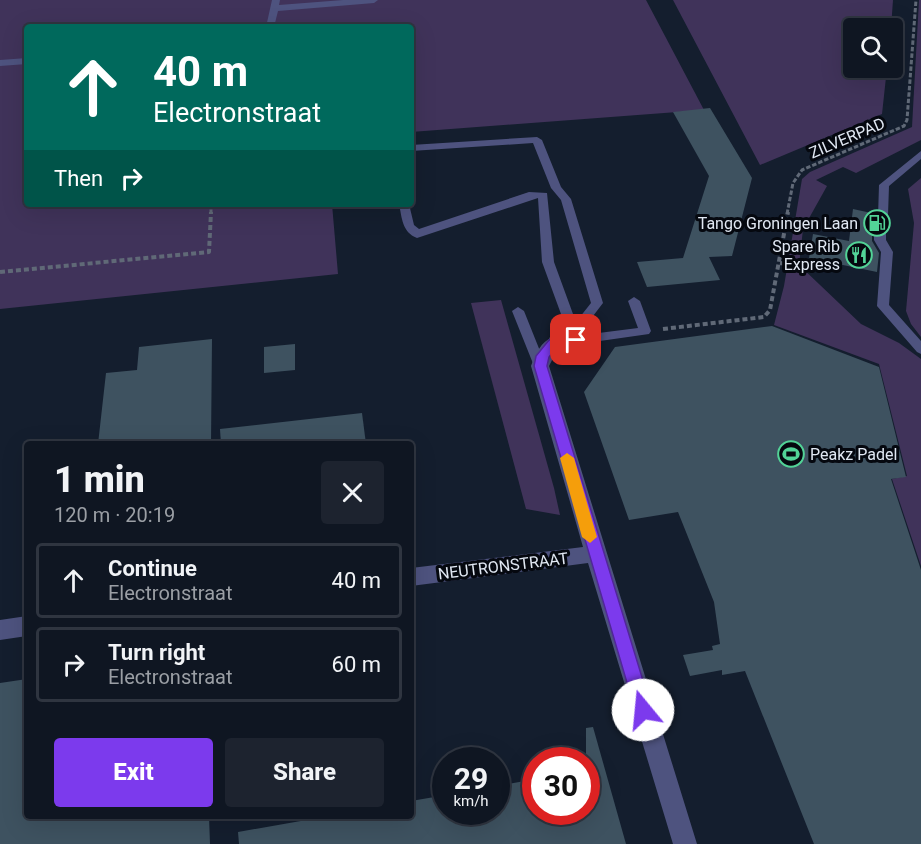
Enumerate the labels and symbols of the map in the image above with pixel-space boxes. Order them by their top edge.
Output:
street label: ZILVERPAD [806,114,888,162]
fuel station icon: Tango Groningen Laan [862,208,892,238]
place label: Tango Groningen Laan [698,214,858,233]
place label: Spare Rib Express [772,237,840,274]
restaurant icon: Spare Rib Express [844,240,874,270]
pin [550,314,601,365]
sports icon: Peakz Padel [776,439,806,469]
place label: Peakz Padel [810,445,897,464]
street label: NEUTRONSTRAAT [437,549,570,583]
position arrow [611,678,675,742]
speed limit sign: 30 [522,747,600,825]

